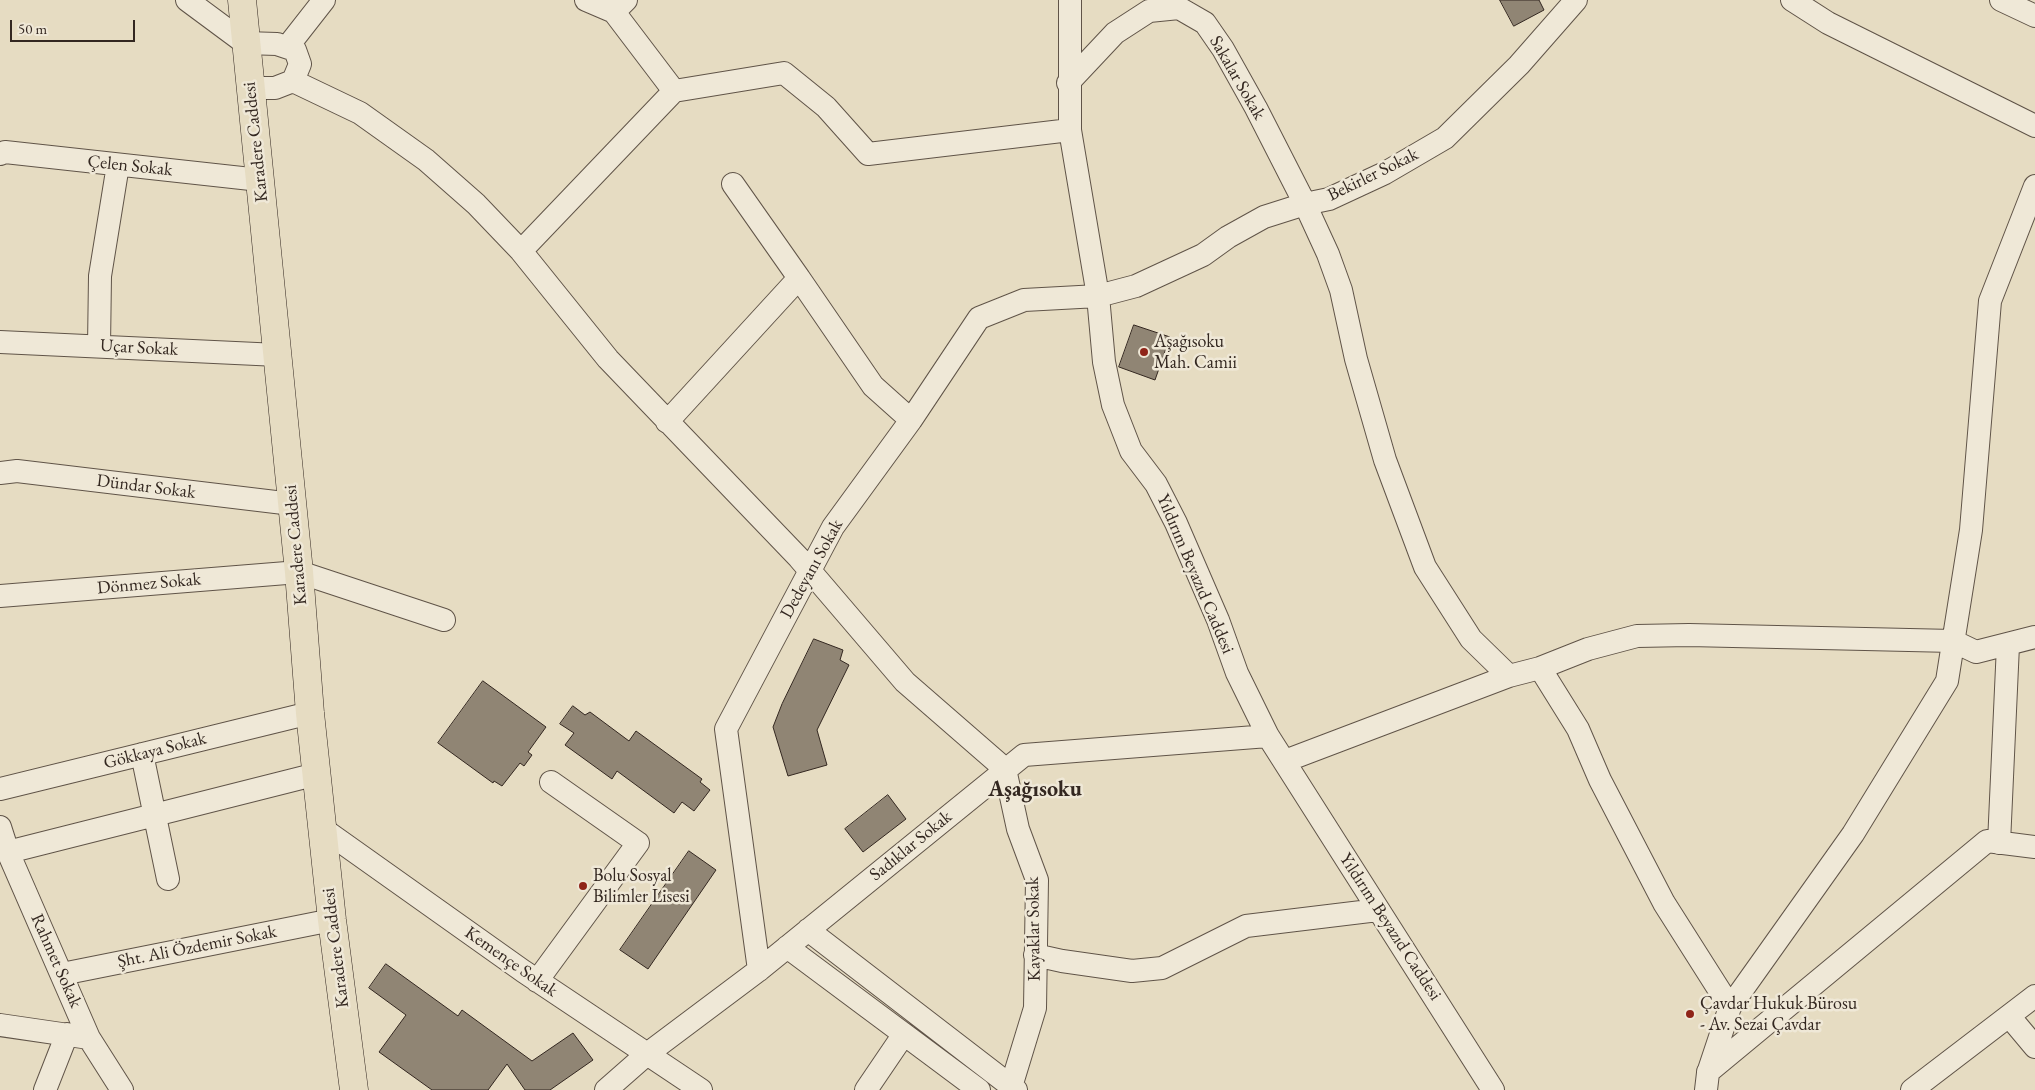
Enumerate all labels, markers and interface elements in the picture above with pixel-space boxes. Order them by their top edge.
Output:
scale bar [12,10,138,42]
text: 50 m [18,19,47,38]
street label: Sakalar Sokak [1204,32,1270,124]
street label: Karadere Caddesi [239,81,273,203]
street label: Bekirler Sokak [1324,144,1422,206]
street label: Çelen Sokak [86,151,174,181]
place label: Aşağısoku Mah. Camii [1154,331,1237,374]
street label: Uçar Sokak [99,335,179,361]
marker: Aşağısoku Mah. Camii [1138,346,1150,358]
street label: Dündar Sokak [95,470,197,504]
street label: Karadere Caddesi [280,484,312,606]
street label: Yıldırım Beyazıd Caddesi [1152,491,1238,657]
street label: Dedeyanı Sokak [776,516,848,622]
street label: Dönmez Sokak [96,569,202,599]
street label: Gökkaya Sokak [101,728,209,774]
district label: Aşağısoku [988,777,1082,803]
street label: Sadıklar Sokak [865,806,957,886]
street label: Yıldırım Beyazıd Caddesi [1334,849,1446,1005]
place label: Bolu Sosyal Bilimler Lisesi [593,865,690,908]
street label: Kayaklar Sokak [1022,876,1046,982]
marker: Bolu Sosyal Bilimler Lisesi [577,880,589,892]
street label: Karadere Caddesi [318,887,354,1009]
street label: Rahmet Sokak [26,911,86,1011]
street label: Şht. Ali Özdemir Sokak [116,921,278,973]
street label: Kemençe Sokak [460,922,562,1002]
place label: Çavdar Hukuk Bürosu - Av. Sezai Çavdar [1700,993,1857,1036]
marker: Çavdar Hukuk Bürosu - Av. Sezai Çavdar [1684,1008,1696,1020]

